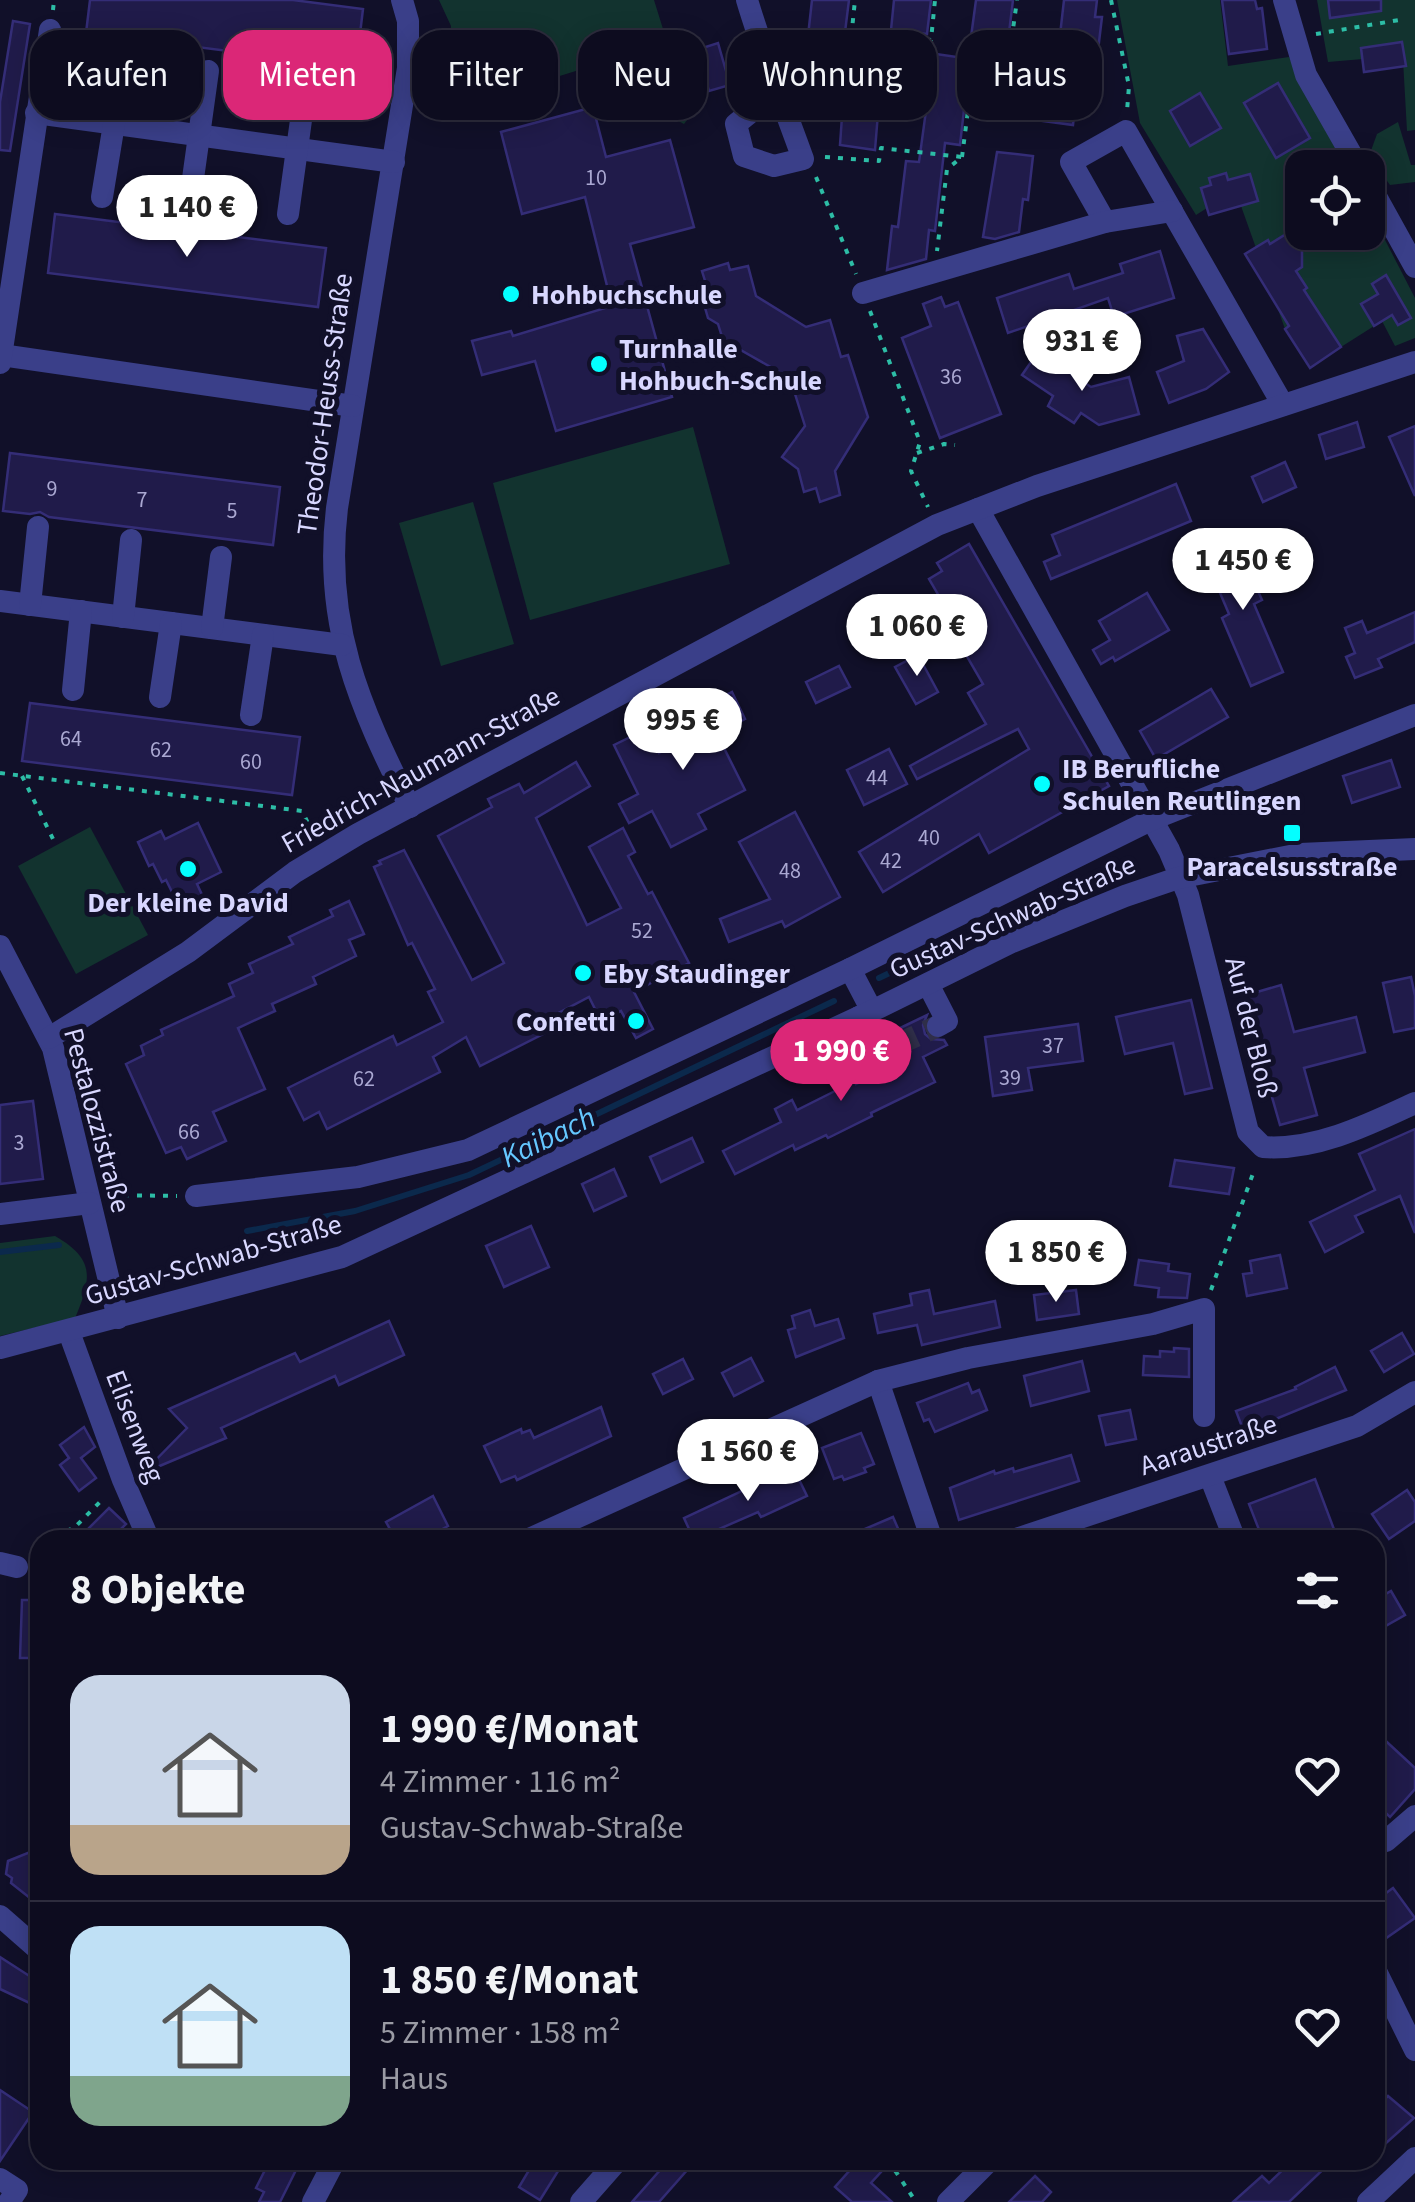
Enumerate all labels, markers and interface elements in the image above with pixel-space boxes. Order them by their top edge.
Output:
chip: Kaufen [30,30,203,120]
chip: Mieten [223,30,392,120]
chip: Filter [412,30,558,120]
chip: Neu [578,30,707,120]
chip: Wohnung [727,30,937,120]
chip: Haus [957,30,1102,120]
map controls [1285,150,1385,250]
button: locate [1285,150,1385,250]
house number: 10 [585,162,607,194]
pin: 1 140 € [95,175,279,260]
text: 1 140 € [138,184,236,230]
street label: Theodor-Heuss-Straße [287,271,363,538]
place label: Hohbuchschule [531,275,722,315]
marker: Hohbuchschule [500,283,522,305]
pin: 931 € [1012,309,1152,394]
text: 931 € [1045,318,1119,364]
place label: Turnhalle Hohbuch-Schule [619,329,822,401]
marker: Turnhalle Hohbuch-Schule [588,353,610,375]
house number: 36 [940,361,962,393]
house number: 9 [47,473,57,505]
house number: 7 [137,484,148,516]
house number: 5 [227,495,237,527]
pin: 1 450 € [1151,528,1335,613]
text: 1 450 € [1194,537,1292,583]
pin: 1 060 € [825,594,1009,679]
text: 1 060 € [868,603,966,649]
street label: Friedrich-Naumann-Straße [274,676,567,863]
pin: 995 € [613,688,753,773]
text: 995 € [646,697,720,743]
house number: 64 [60,723,82,755]
house number: 62 [150,734,172,766]
house number: 60 [240,746,262,778]
place label: IB Berufliche Schulen Reutlingen [1062,749,1301,821]
house number: 44 [866,762,888,794]
marker: IB Berufliche Schulen Reutlingen [1031,773,1053,795]
house number: 40 [918,822,940,854]
marker: Paracelsusstraße [1281,822,1303,844]
house number: 42 [880,845,902,877]
street label: Gustav-Schwab-Straße [883,845,1142,989]
place label: Paracelsusstraße [1186,847,1398,887]
house number: 48 [779,855,801,887]
marker: Der kleine David [177,858,199,880]
place label: Der kleine David [87,883,289,923]
house number: 52 [631,915,653,947]
street label: Auf der Bloß [1214,953,1288,1102]
place label: Eby Staudinger [603,954,791,994]
marker: Eby Staudinger [572,962,594,984]
place label: Confetti [516,1002,616,1042]
marker: Confetti [625,1010,647,1032]
pin: 1 990 € [749,1019,933,1104]
street label: Pestalozzistraße [53,1023,141,1217]
text: 1 990 € [792,1028,890,1074]
house number: 37 [1042,1030,1064,1062]
house number: 39 [999,1062,1021,1094]
house number: 62 [353,1063,375,1095]
water label: Kaibach [494,1096,603,1179]
house number: 66 [178,1116,200,1148]
house number: 3 [14,1127,24,1159]
street label: Gustav-Schwab-Straße [80,1204,346,1316]
pin: 1 850 € [964,1220,1148,1305]
text: 1 850 € [1007,1229,1105,1275]
street label: Elisenweg [95,1364,175,1488]
street label: Aaraustraße [1135,1404,1282,1486]
pin: 1 560 € [656,1419,840,1504]
text: 1 560 € [699,1428,797,1474]
text: 8 Objekte [70,1560,245,1620]
icon: filters [1290,1563,1345,1618]
text: 1 990 €/Monat [380,1699,639,1759]
icon: home [150,1715,270,1835]
icon: heart [1290,1748,1345,1803]
text: 4 Zimmer · 116 m² [380,1759,621,1805]
text: Gustav-Schwab-Straße [380,1805,683,1851]
text: 1 850 €/Monat [380,1950,639,2010]
icon: home [150,1966,270,2086]
icon: heart [1290,1999,1345,2054]
text: 5 Zimmer · 158 m² [380,2010,621,2056]
text: Haus [380,2056,448,2102]

